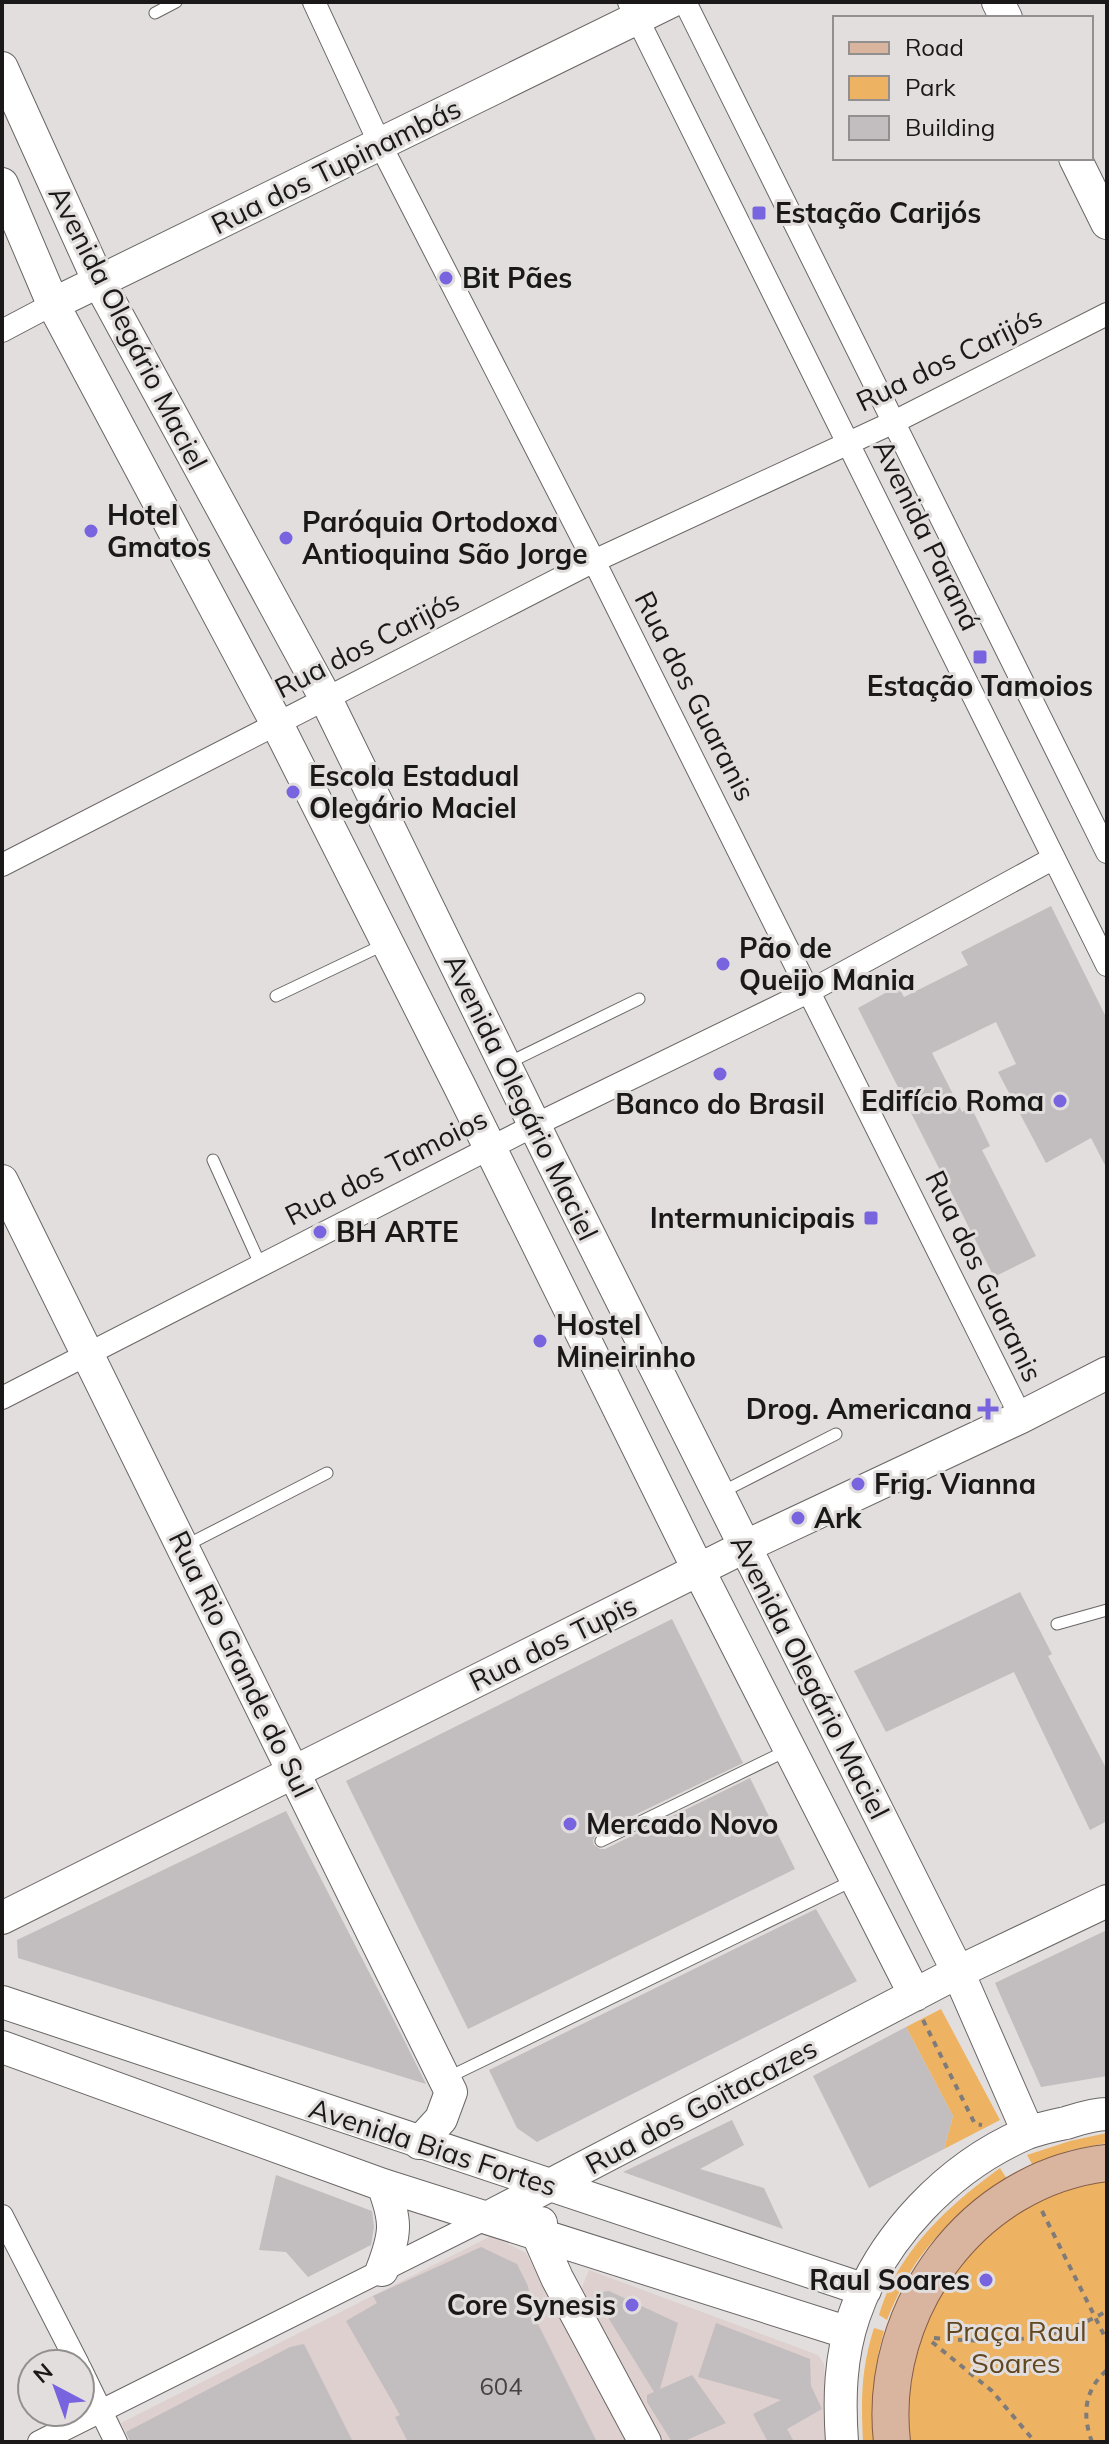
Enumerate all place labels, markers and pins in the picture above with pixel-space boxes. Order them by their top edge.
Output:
place label: Estação Carijós [775,195,981,230]
marker: Estação Carijós [750,204,768,222]
place label: Bit Pães [462,260,572,295]
marker: Bit Pães [437,269,455,287]
place label: Hotel Gmatos [107,497,211,564]
place label: Paróquia Ortodoxa Antioquina São Jorge [302,504,588,571]
marker: Hotel Gmatos [82,522,100,540]
marker: Paróquia Ortodoxa Antioquina São Jorge [277,529,295,547]
marker: Estação Tamoios [971,648,989,666]
place label: Estação Tamoios [867,668,1093,703]
place label: Escola Estadual Olegário Maciel [309,758,519,825]
marker: Escola Estadual Olegário Maciel [284,783,302,801]
place label: Pão de Queijo Mania [739,930,915,997]
marker: Pão de Queijo Mania [714,955,732,973]
marker: Banco do Brasil [711,1065,729,1083]
place label: Edifício Roma [861,1083,1044,1118]
place label: Banco do Brasil [615,1086,825,1121]
marker: Edifício Roma [1051,1092,1069,1110]
place label: Intermunicipais [650,1200,855,1235]
marker: Intermunicipais [862,1209,880,1227]
place label: BH ARTE [336,1214,459,1249]
marker: BH ARTE [311,1223,329,1241]
place label: Hostel Mineirinho [556,1307,696,1374]
marker: Hostel Mineirinho [531,1332,549,1350]
place label: Drog. Americana [746,1391,972,1426]
marker: Drog. Americana [979,1400,997,1418]
place label: Frig. Vianna [874,1466,1036,1501]
marker: Frig. Vianna [849,1475,867,1493]
place label: Ark [814,1500,862,1535]
marker: Ark [789,1509,807,1527]
place label: Mercado Novo [586,1806,778,1841]
marker: Mercado Novo [561,1815,579,1833]
place label: Raul Soares [809,2262,970,2297]
marker: Raul Soares [977,2271,995,2289]
place label: Core Synesis [447,2287,616,2322]
marker: Core Synesis [623,2296,641,2314]

